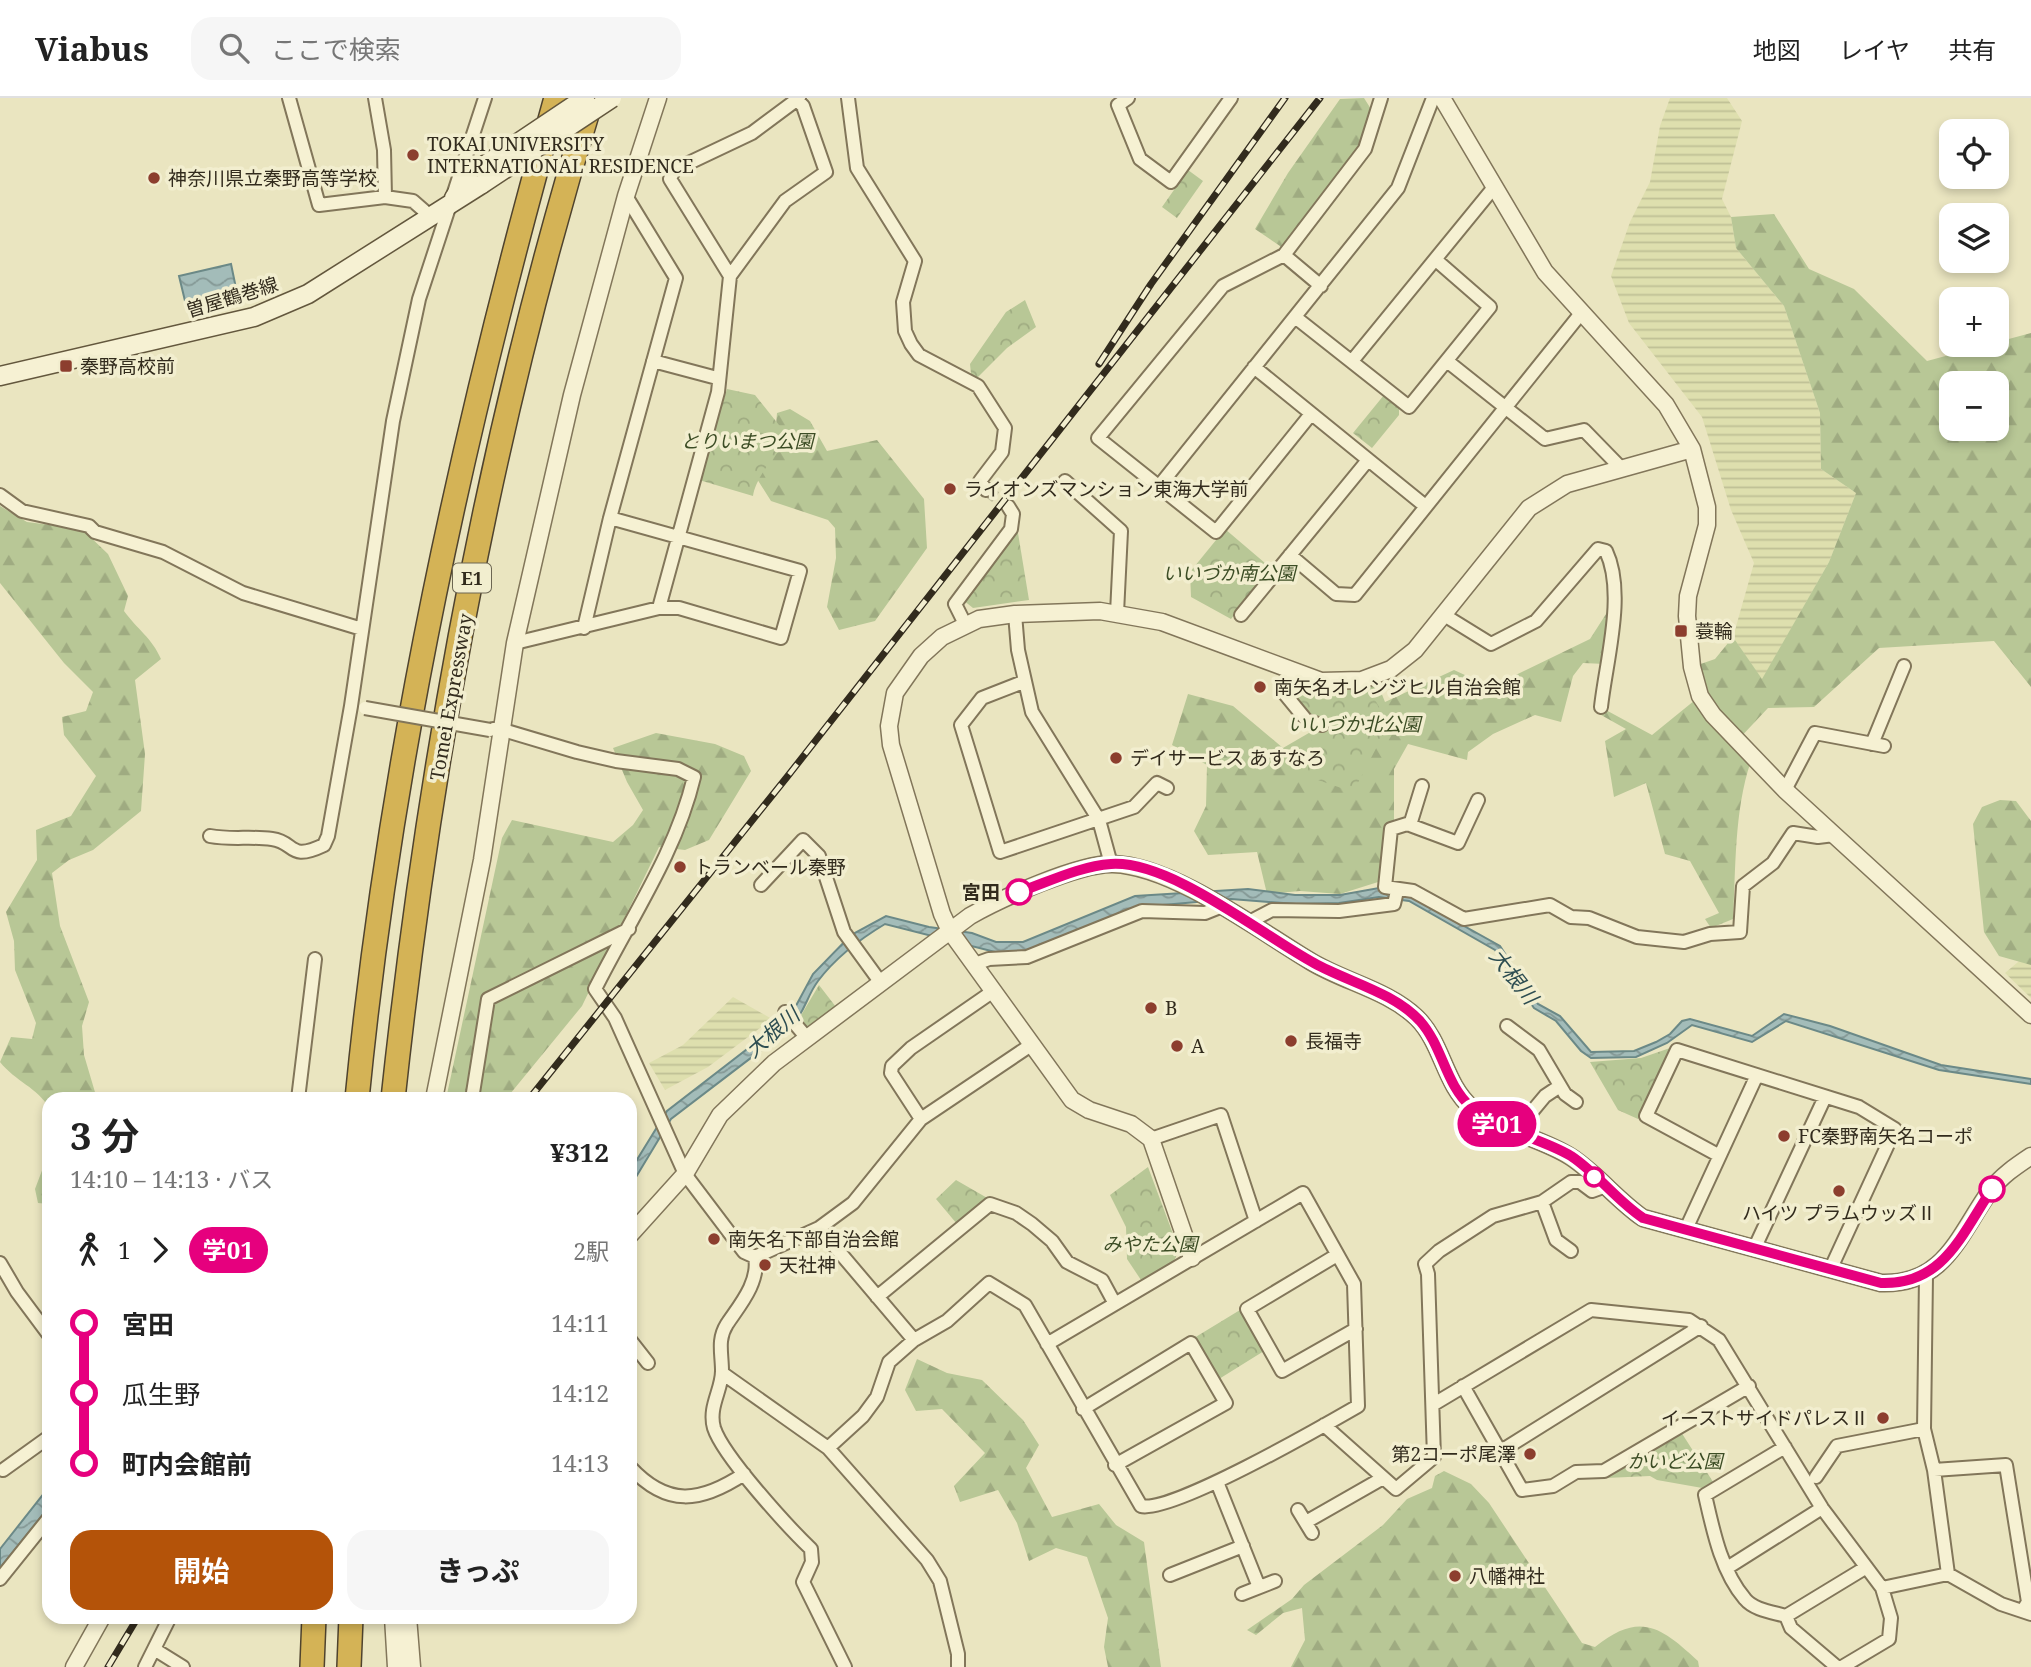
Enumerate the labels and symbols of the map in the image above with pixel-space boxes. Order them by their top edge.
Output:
place label: TOKAI UNIVERSITY INTERNATIONAL RESIDENCE [427,131,694,179]
marker: TOKAI UNIVERSITY INTERNATIONAL RESIDENCE [405,147,421,163]
place label: 神奈川県立秦野高等学校 [168,165,377,191]
marker: 神奈川県立秦野高等学校 [146,170,162,186]
street label: 曽屋鶴巻線 [183,271,281,323]
place label: 秦野高校前 [80,353,175,379]
marker: 秦野高校前 [58,358,74,374]
park label: とりいまつ公園 [680,428,816,454]
place label: ライオンズマンション東海大学前 [964,476,1249,502]
marker: ライオンズマンション東海大学前 [942,481,958,497]
park label: いいづか南公園 [1162,560,1298,586]
road number: E1 [453,564,491,592]
street label: Tomei Expressway [424,611,479,782]
place label: 蓑輪 [1695,618,1733,644]
marker: 蓑輪 [1673,623,1689,639]
place label: 南矢名オレンジヒル自治会館 [1274,674,1521,700]
marker: 南矢名オレンジヒル自治会館 [1252,679,1268,695]
park label: いいづか北公園 [1287,711,1423,737]
place label: デイサービス あすなろ [1130,745,1325,771]
marker: デイサービス あすなろ [1108,750,1124,766]
place label: トランベール秦野 [694,854,846,880]
marker: トランベール秦野 [672,859,688,875]
place label: 宮田 [962,879,1000,905]
marker: 宮田 [1006,879,1032,905]
water label: 大根川 [1484,943,1546,1011]
place label: B [1165,995,1177,1021]
water label: 大根川 [739,999,806,1063]
marker: B [1143,1000,1159,1016]
place label: 長福寺 [1305,1028,1362,1054]
place label: A [1191,1033,1205,1059]
marker: 長福寺 [1283,1033,1299,1049]
marker: A [1169,1038,1185,1054]
line badge: 学01 [1457,1101,1537,1147]
place label: FC秦野南矢名コーポ [1798,1123,1973,1149]
marker: FC秦野南矢名コーポ [1776,1128,1792,1144]
unlabelled marker [1584,1167,1604,1187]
unlabelled marker [1979,1176,2005,1202]
marker: ハイツ プラムウッズⅡ [1831,1183,1847,1199]
place label: ハイツ プラムウッズⅡ [1742,1200,1936,1226]
place label: 南矢名下部自治会館 [728,1226,899,1252]
marker: 南矢名下部自治会館 [706,1231,722,1247]
park label: みやた公園 [1102,1231,1200,1257]
place label: 天社神 [779,1252,836,1278]
marker: 天社神 [757,1257,773,1273]
place label: イーストサイドパレスⅡ [1661,1405,1869,1431]
marker: イーストサイドパレスⅡ [1875,1410,1891,1426]
place label: 第2コーポ尾澤 [1391,1441,1516,1467]
marker: 第2コーポ尾澤 [1522,1446,1538,1462]
park label: かいど公園 [1627,1448,1725,1474]
place label: 八幡神社 [1469,1563,1545,1589]
marker: 八幡神社 [1447,1568,1463,1584]

